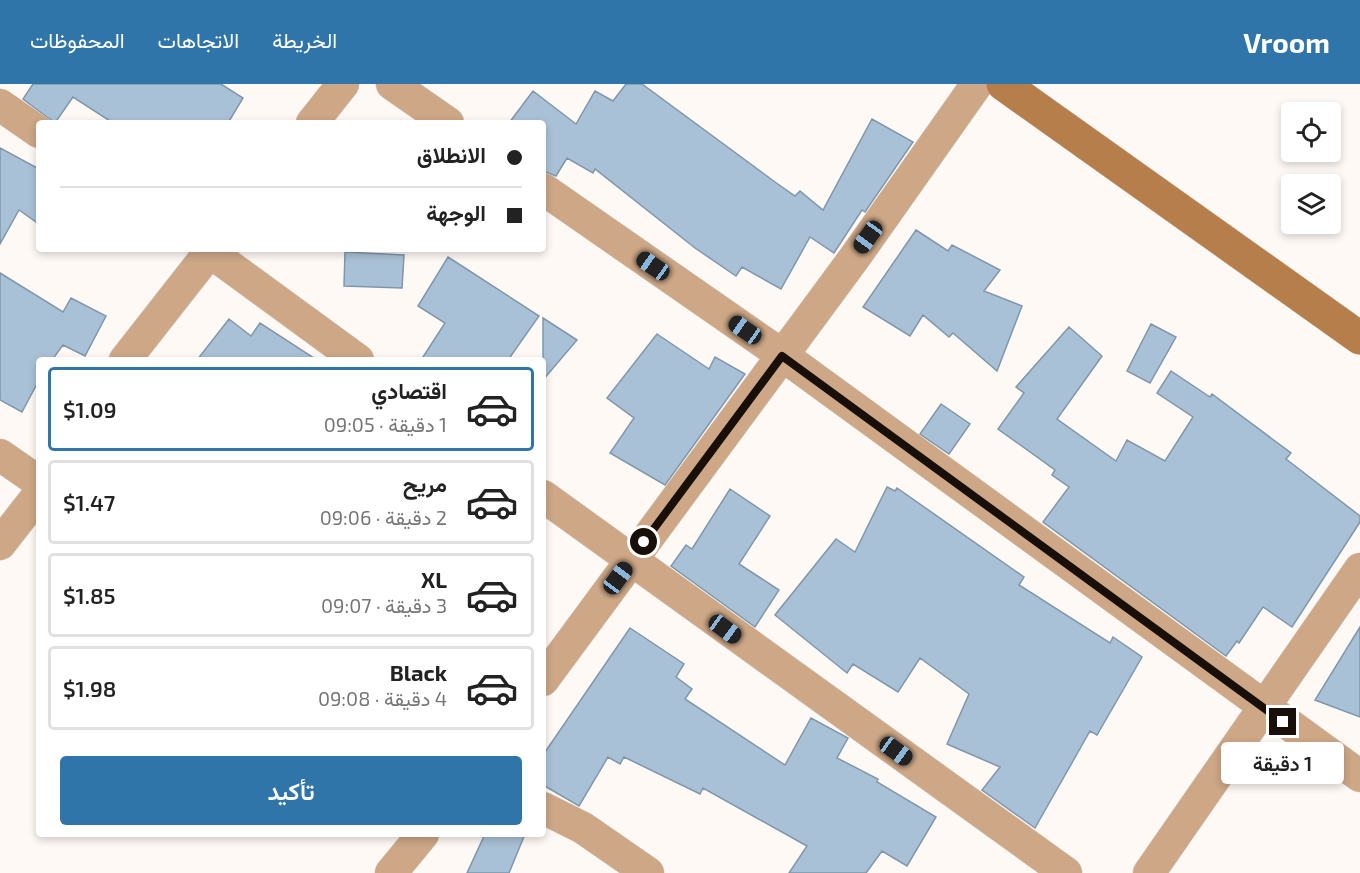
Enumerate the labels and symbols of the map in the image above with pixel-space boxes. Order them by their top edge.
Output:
car [850,217,886,257]
car [633,248,673,284]
car [725,312,765,348]
route start [630,528,657,555]
car [600,558,636,598]
car [705,611,745,647]
route end [1269,708,1296,735]
car [876,733,916,769]
callout: 1 دقيقة [1222,743,1344,785]

